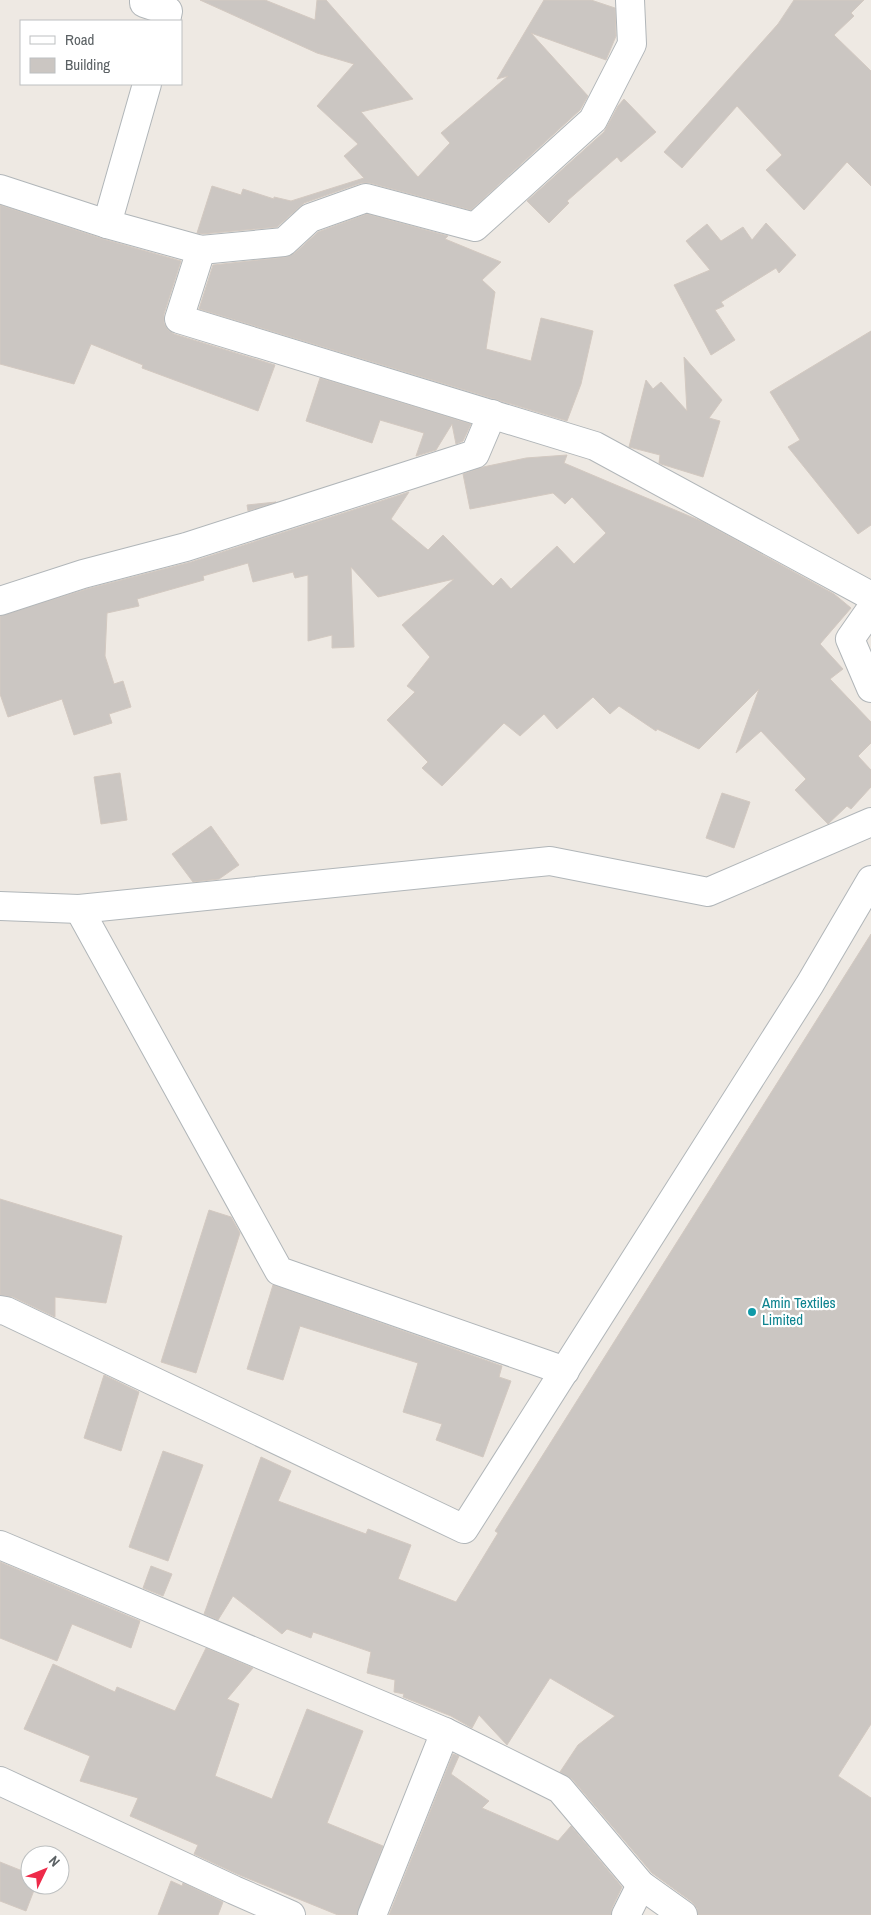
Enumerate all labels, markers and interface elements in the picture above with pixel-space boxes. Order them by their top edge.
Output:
legend [20,20,182,85]
text: Road [65,29,94,50]
text: Building [65,54,110,75]
place label: Amin Textiles Limited [761,1292,836,1330]
marker: Amin Textiles Limited [746,1306,758,1318]
north arrow [20,1845,70,1895]
text: N [45,1852,64,1870]

